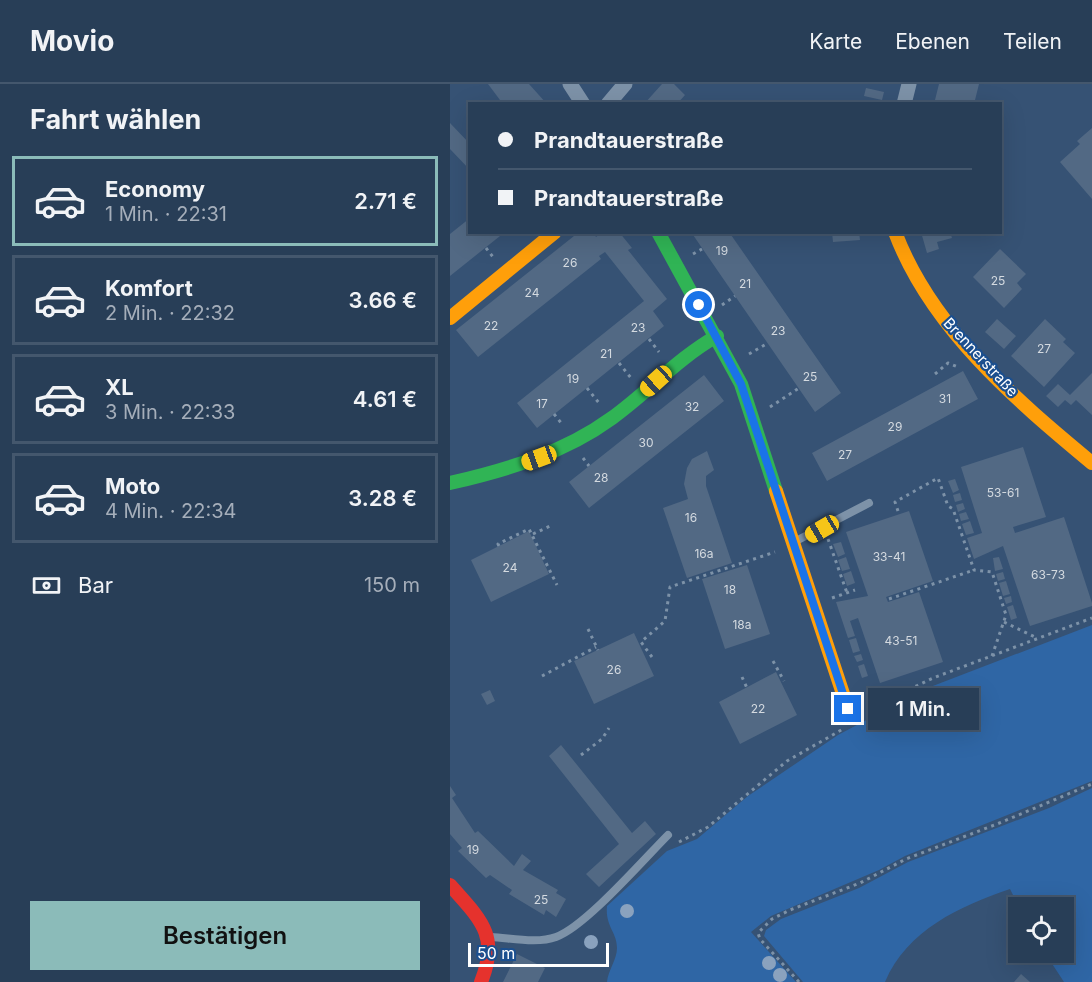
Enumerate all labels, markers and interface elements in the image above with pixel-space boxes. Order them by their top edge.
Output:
text: Movio [30,24,114,58]
text: Karte [809,29,862,54]
text: Ebenen [895,29,970,54]
text: Teilen [1003,29,1062,54]
text: Fahrt wählen [30,103,201,136]
text: Prandtauerstraße [534,127,724,153]
icon: car [33,174,87,228]
text: Economy [105,176,205,202]
text: Prandtauerstraße [534,185,724,211]
text: 2.71 € [354,188,417,214]
text: 1 Min. · 22:31 [105,202,227,226]
house number: 19 [716,243,728,258]
house number: 26 [563,255,577,270]
icon: car [33,273,87,327]
house number: 25 [991,273,1005,288]
text: Komfort [105,275,193,301]
house number: 21 [739,276,751,291]
house number: 24 [525,285,540,300]
text: 3.66 € [348,287,417,313]
route start [685,291,712,318]
text: 2 Min. · 22:32 [105,301,235,325]
street label: Brennerstraße [940,314,1022,400]
house number: 22 [484,318,498,333]
house number: 23 [631,320,645,335]
house number: 23 [771,323,785,338]
house number: 27 [1037,341,1051,356]
house number: 21 [600,346,612,361]
car [637,362,675,400]
house number: 25 [803,369,817,384]
house number: 19 [567,371,579,386]
icon: car [33,372,87,426]
text: XL [105,374,134,400]
text: 4.61 € [353,386,417,412]
house number: 31 [939,391,951,406]
house number: 17 [536,396,548,411]
house number: 32 [685,399,699,414]
text: 3 Min. · 22:33 [105,400,235,424]
house number: 29 [888,419,902,434]
house number: 30 [639,435,653,450]
car [519,443,559,473]
house number: 27 [838,447,852,462]
house number: 28 [594,470,608,485]
icon: car [33,471,87,525]
text: Moto [105,473,160,499]
text: 3.28 € [348,485,417,511]
house number: 53-61 [987,485,1019,500]
text: 4 Min. · 22:34 [105,499,236,523]
house number: 16 [685,510,697,525]
car [802,512,842,546]
house number: 16a [694,546,714,561]
house number: 33-41 [873,549,905,564]
house number: 24 [503,560,518,575]
house number: 63-73 [1031,567,1065,582]
icon: cash [30,569,63,602]
text: Bar [78,572,113,598]
text: 150 m [364,573,420,597]
house number: 18 [724,582,736,597]
house number: 18a [732,617,752,632]
house number: 43-51 [885,633,917,648]
house number: 26 [607,662,621,677]
callout: 1 Min. [869,688,980,730]
route end [834,695,861,722]
text: 1 Min. [896,697,951,721]
house number: 22 [751,701,765,716]
house number: 19 [467,842,479,857]
house number: 25 [534,892,548,907]
map controls [1008,897,1074,963]
button: locate [1008,897,1074,963]
button: Bestätigen [30,901,420,970]
scale bar [468,940,609,968]
text: 50 m [477,943,515,963]

